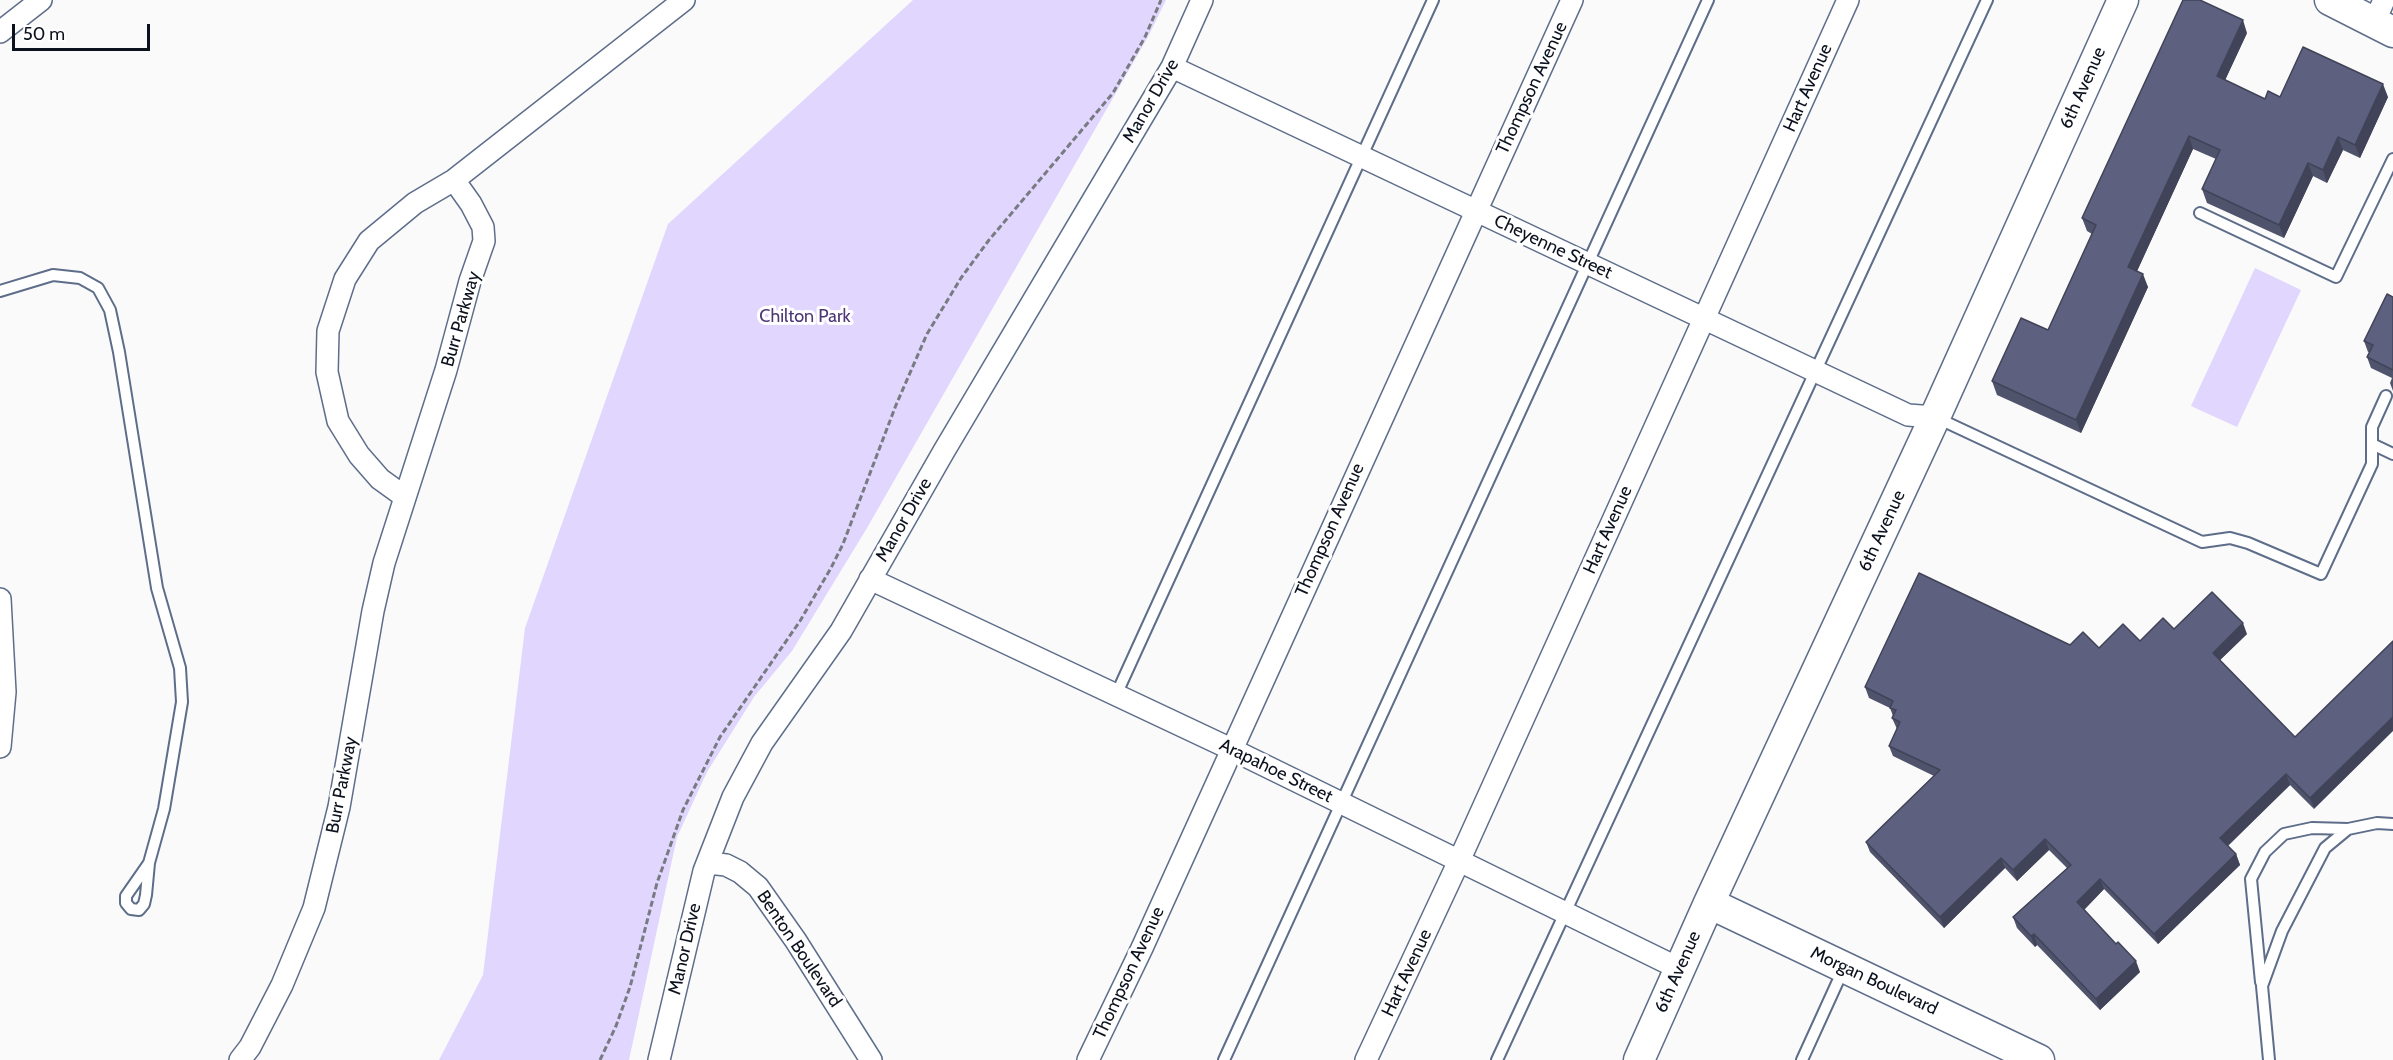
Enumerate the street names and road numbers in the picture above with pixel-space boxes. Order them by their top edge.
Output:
street label: Thompson Avenue [1492,18,1572,158]
street label: Hart Avenue [1779,41,1837,135]
street label: 6th Avenue [2055,44,2111,132]
street label: Manor Drive [1118,55,1184,147]
street label: Cheyenne Street [1491,210,1615,284]
street label: Burr Parkway [437,269,485,369]
street label: Thompson Avenue [1291,460,1369,600]
street label: Manor Drive [871,474,937,566]
street label: Hart Avenue [1579,483,1637,577]
street label: 6th Avenue [1854,487,1910,575]
street label: Arapahoe Street [1216,734,1336,808]
street label: Burr Parkway [322,735,362,835]
street label: Benton Boulevard [752,887,846,1011]
street label: Manor Drive [664,901,706,997]
street label: Thompson Avenue [1089,903,1169,1043]
street label: Hart Avenue [1377,926,1437,1020]
street label: 6th Avenue [1650,928,1706,1016]
street label: Morgan Boulevard [1807,942,1941,1020]

